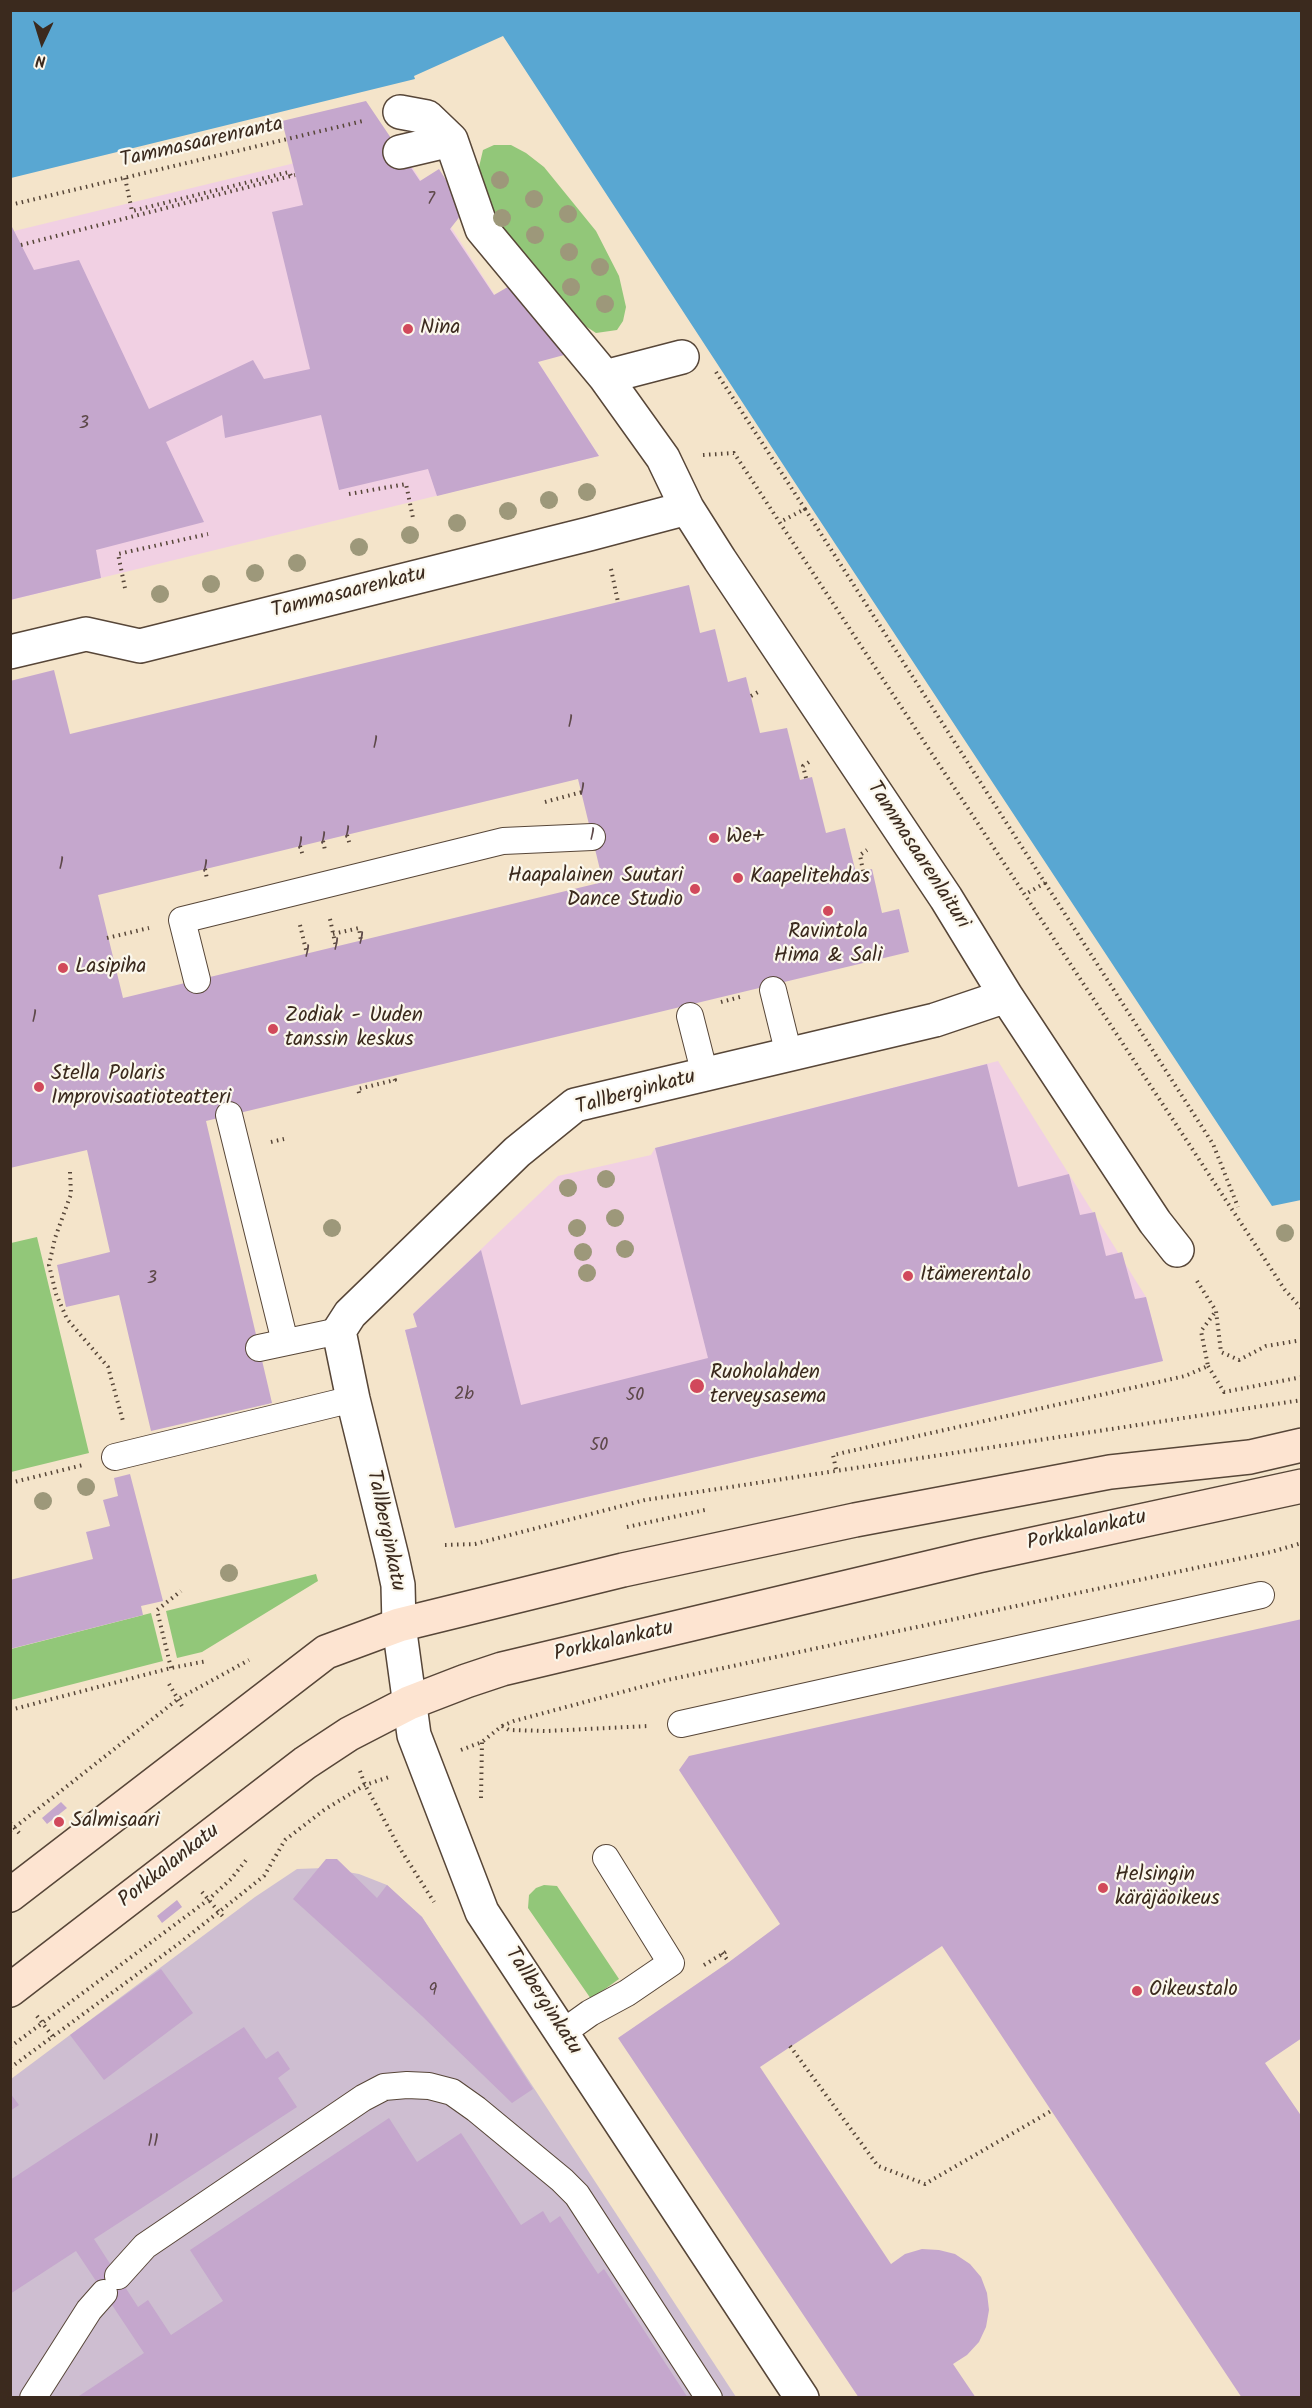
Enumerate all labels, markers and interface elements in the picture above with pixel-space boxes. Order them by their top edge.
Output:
north arrow [12,12,72,72]
text: N [35,48,47,73]
street label: Tammasaarenranta [118,113,286,175]
house number: 7 [427,190,435,212]
place label: Nina [420,316,460,342]
marker: Nina [401,322,415,336]
house number: 3 [79,414,89,436]
street label: Tammasaarenkatu [269,563,429,625]
house number: 1 [567,713,573,735]
house number: 1 [372,734,378,756]
street label: Tammasaarenlaituri [860,778,974,934]
house number: 1 [579,781,585,803]
house number: 1 [344,824,350,846]
place label: We+ [726,825,764,851]
house number: 1 [589,826,595,848]
house number: 1 [320,830,326,852]
marker: We+ [707,831,721,845]
house number: 1 [297,835,303,857]
house number: 1 [58,855,64,877]
house number: 1 [202,858,208,880]
place label: Haapalainen Suutari Dance Studio [508,864,683,914]
place label: Kaapelitehdas [750,865,870,891]
marker: Kaapelitehdas [731,871,745,885]
marker: Haapalainen Suutari Dance Studio [688,882,702,896]
marker: Ravintola Hima & Sali [821,904,835,918]
place label: Ravintola Hima & Sali [774,920,882,970]
house number: 1 [358,930,364,952]
house number: 1 [333,936,339,958]
house number: 1 [304,943,310,965]
place label: Lasipiha [75,955,146,981]
marker: Lasipiha [56,961,70,975]
place label: Zodiak - Uuden tanssin keskus [285,1004,423,1054]
house number: 1 [31,1008,37,1030]
marker: Zodiak - Uuden tanssin keskus [266,1022,280,1036]
place label: Stella Polaris Improvisaatioteatteri [51,1062,231,1112]
street label: Tallberginkatu [573,1066,699,1122]
marker: Stella Polaris Improvisaatioteatteri [32,1080,46,1094]
place label: Itämerentalo [920,1263,1031,1289]
house number: 3 [147,1269,157,1291]
marker: Itämerentalo [901,1269,915,1283]
place label: Ruoholahden terveysasema [710,1361,826,1411]
marker: Ruoholahden terveysasema [688,1377,706,1395]
house number: 2b [454,1385,474,1407]
house number: 50 [626,1386,644,1408]
house number: 50 [590,1436,608,1458]
street label: Tallberginkatu [359,1468,409,1594]
street label: Porkkalankatu [1025,1506,1149,1558]
street label: Porkkalankatu [552,1617,676,1669]
place label: Salmisaari [71,1809,159,1835]
marker: Salmisaari [52,1815,66,1829]
street label: Porkkalankatu [114,1820,226,1914]
place label: Helsingin käräjäoikeus [1115,1863,1220,1913]
marker: Helsingin käräjäoikeus [1096,1881,1110,1895]
street label: Tallberginkatu [498,1944,586,2060]
place label: Oikeustalo [1149,1978,1238,2004]
house number: 9 [429,1981,437,2003]
marker: Oikeustalo [1130,1984,1144,1998]
house number: 11 [147,2132,159,2154]

